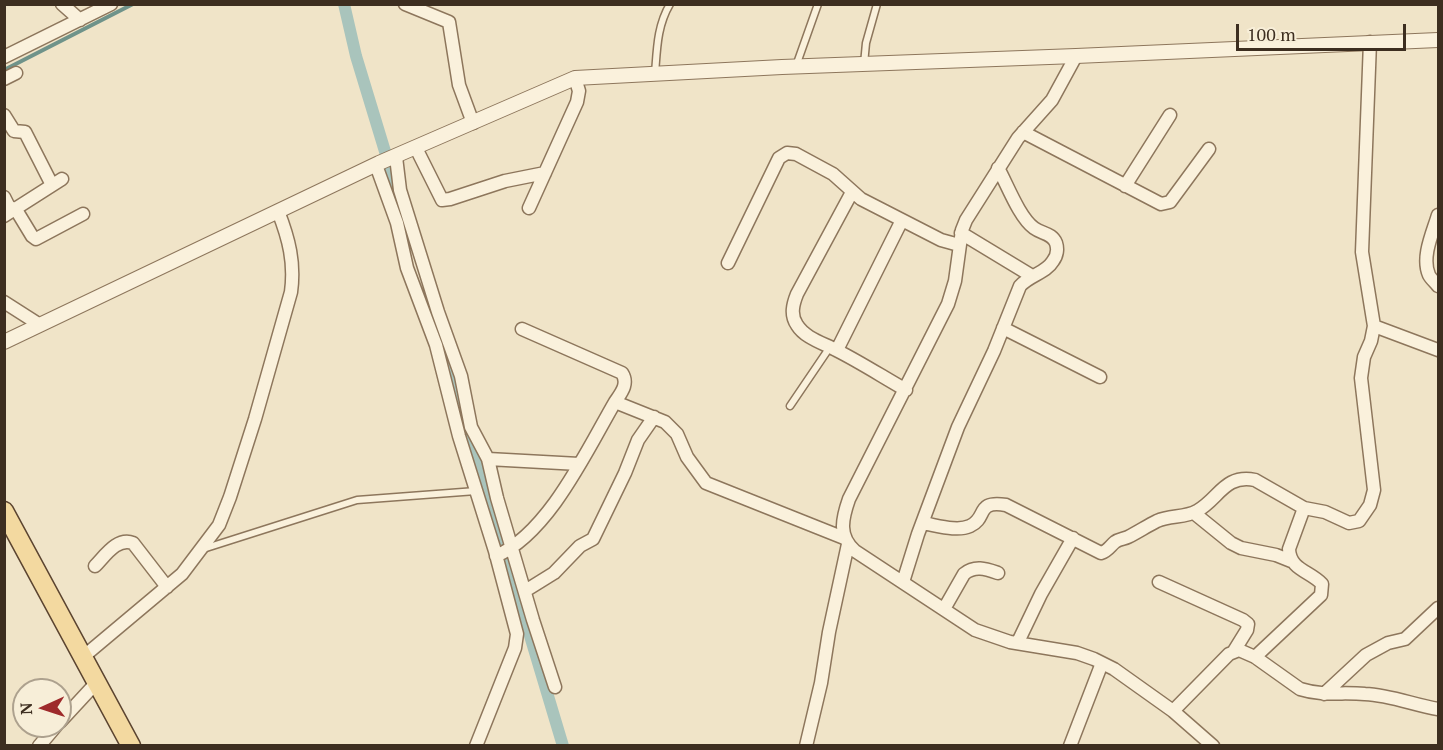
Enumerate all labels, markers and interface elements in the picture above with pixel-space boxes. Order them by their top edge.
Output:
scale bar [1239,12,1408,50]
text: 100 m [1247,22,1296,46]
north arrow [12,678,72,738]
text: N [15,702,37,715]

